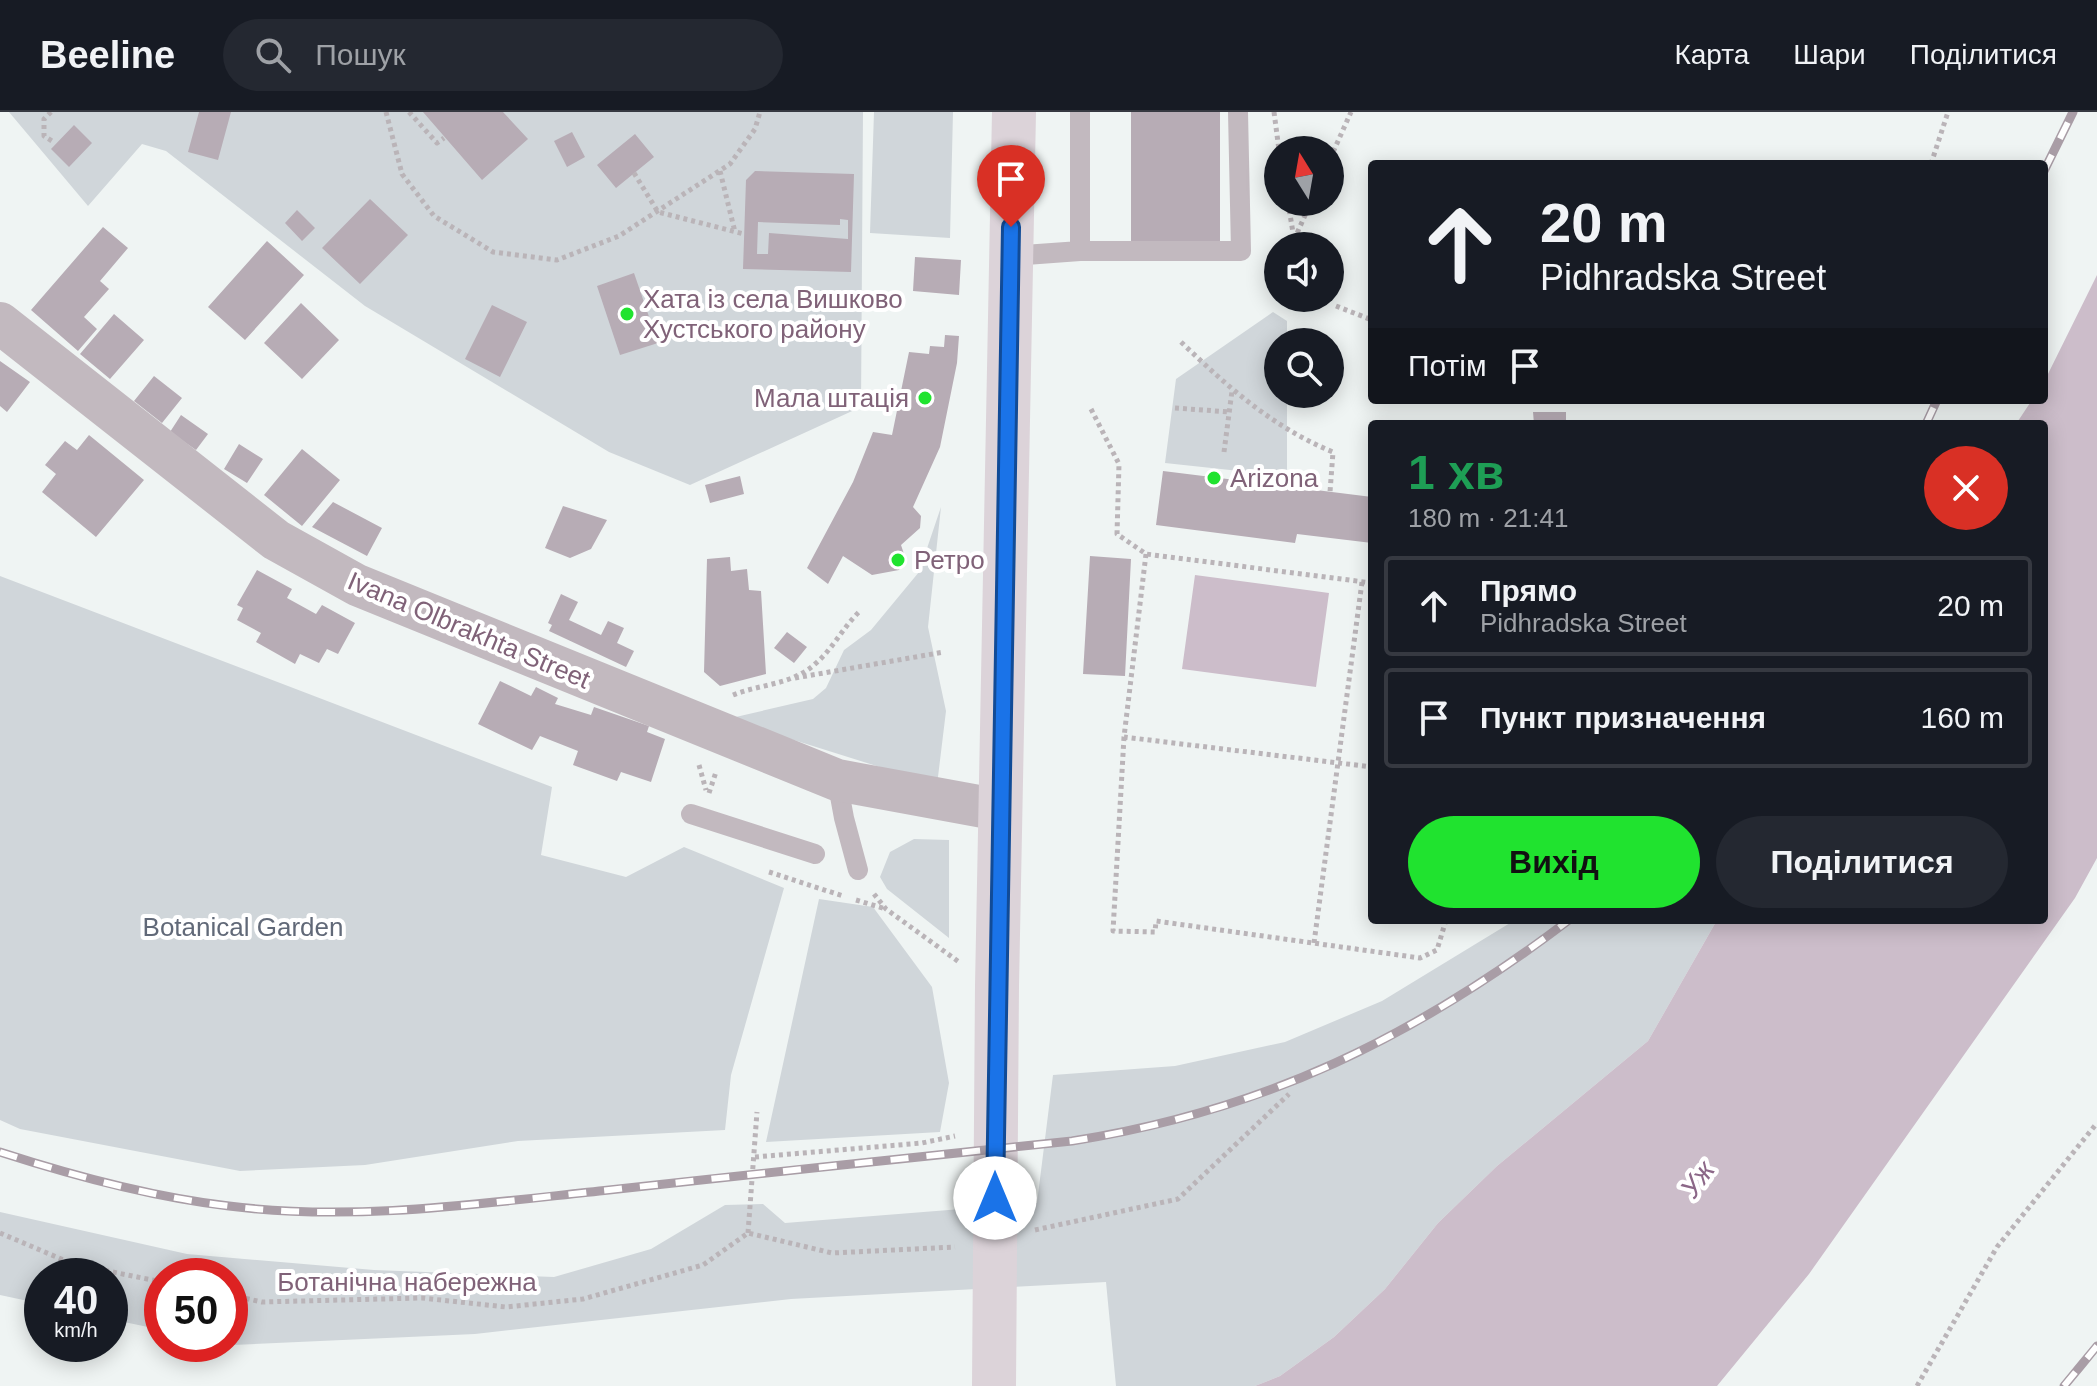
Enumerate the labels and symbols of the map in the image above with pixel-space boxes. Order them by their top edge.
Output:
north arrow [1264,136,1344,216]
pin [977,145,1045,227]
place label: Хата із села Вишково Хустського району [643,284,903,344]
marker: Хата із села Вишково Хустського району [618,305,636,323]
place label: Мала штація [754,383,909,413]
marker: Мала штація [916,389,934,407]
place label: Arizona [1230,463,1319,493]
marker: Arizona [1205,469,1223,487]
place label: Ретро [914,545,985,575]
marker: Ретро [889,551,907,569]
street label: Ivana Olbrakhta Street [343,565,595,695]
park label: Botanical Garden [143,912,343,942]
water label: Уж [1673,1154,1722,1204]
position arrow [953,1156,1037,1240]
speed limit sign: 50 [144,1258,248,1362]
street label: Ботанічна набережна [277,1267,537,1297]

